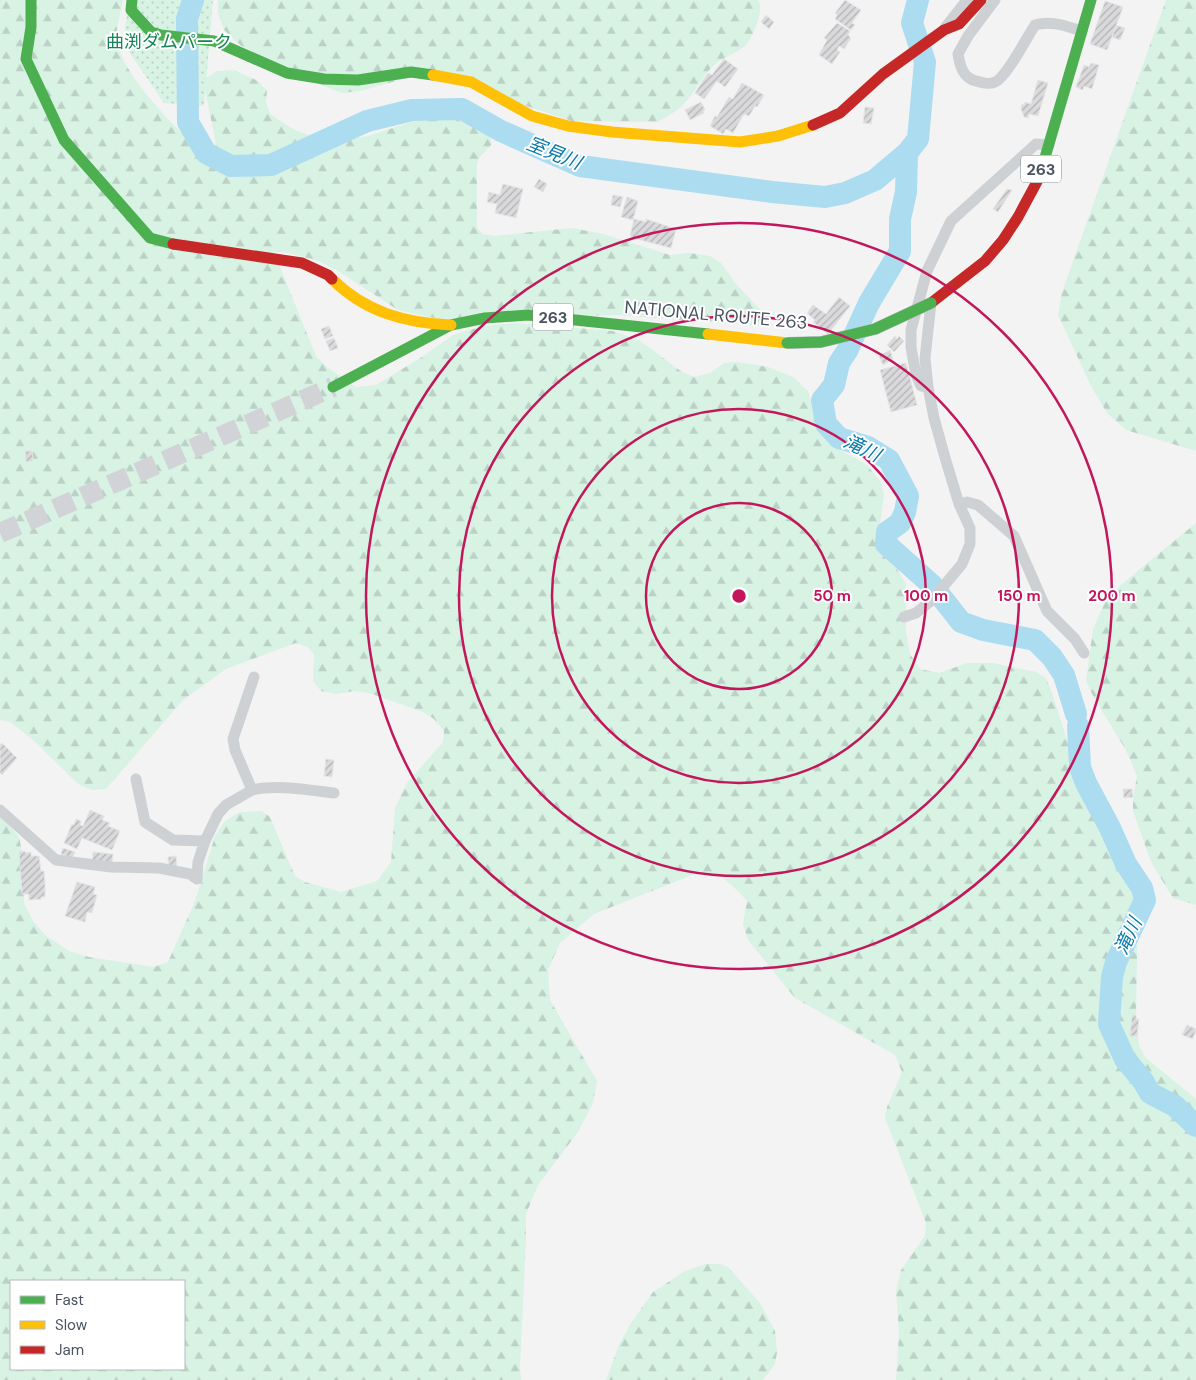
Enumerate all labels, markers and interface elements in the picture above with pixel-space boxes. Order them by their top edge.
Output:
park label: 曲渕ダムパーク [106,30,232,54]
water label: 室見川 [523,131,587,176]
road number: 263 [1021,156,1061,182]
street label: NATIONAL ROUTE 263 [623,295,809,335]
road number: 263 [533,304,573,330]
water label: 滝川 [839,429,886,468]
text: 50 m [813,586,851,606]
text: 100 m [904,586,948,606]
text: 150 m [998,586,1041,606]
text: 200 m [1088,586,1136,606]
centre of rings [730,587,748,605]
water label: 滝川 [1109,912,1148,959]
legend [10,1280,185,1370]
text: Fast [55,1290,84,1310]
text: Slow [55,1315,88,1335]
text: Jam [55,1340,84,1360]

